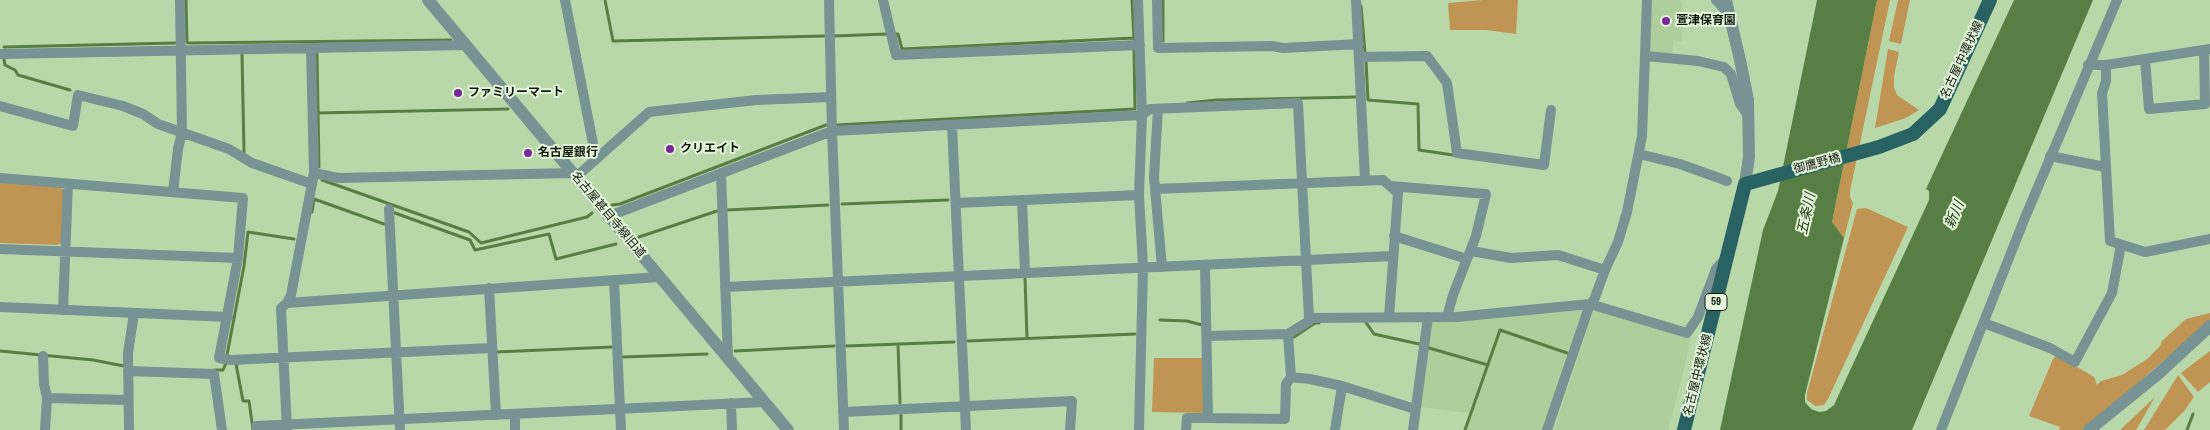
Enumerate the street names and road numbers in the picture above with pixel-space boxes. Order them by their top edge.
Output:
street label: 名古屋中環状線 [1938,19,1986,101]
street label: 御鷹野橋 [1792,151,1842,177]
street label: 名古屋甚目寺線旧道 [568,169,648,261]
road number: 59 [1705,294,1727,310]
street label: 名古屋中環状線 [1681,333,1715,417]

